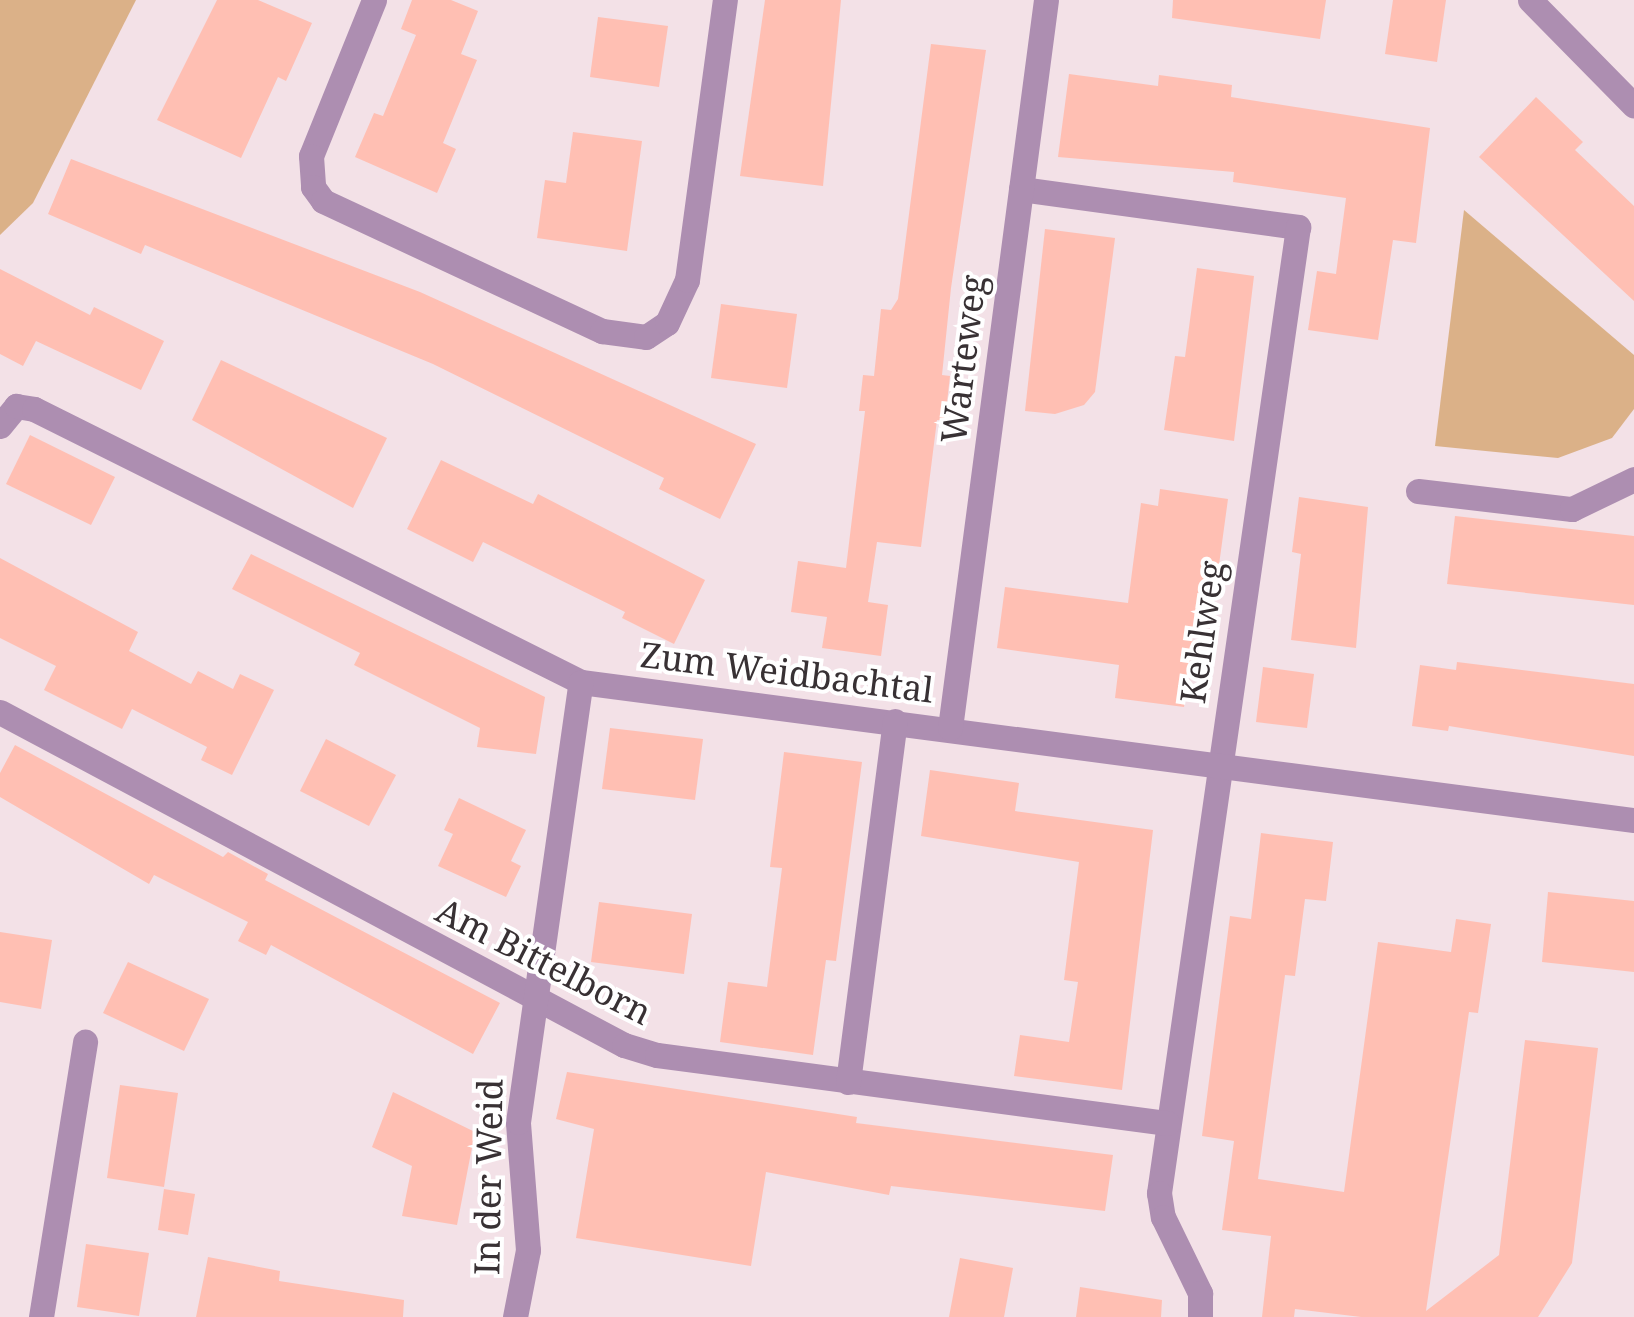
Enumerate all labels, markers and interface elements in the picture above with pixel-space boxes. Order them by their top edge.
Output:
street label: Warteweg [932,272,994,446]
street label: Kehlweg [1171,558,1233,706]
street label: Zum Weidbachtal [638,633,936,711]
street label: Am Bittelborn [429,889,659,1033]
street label: In der Weid [465,1079,511,1275]

